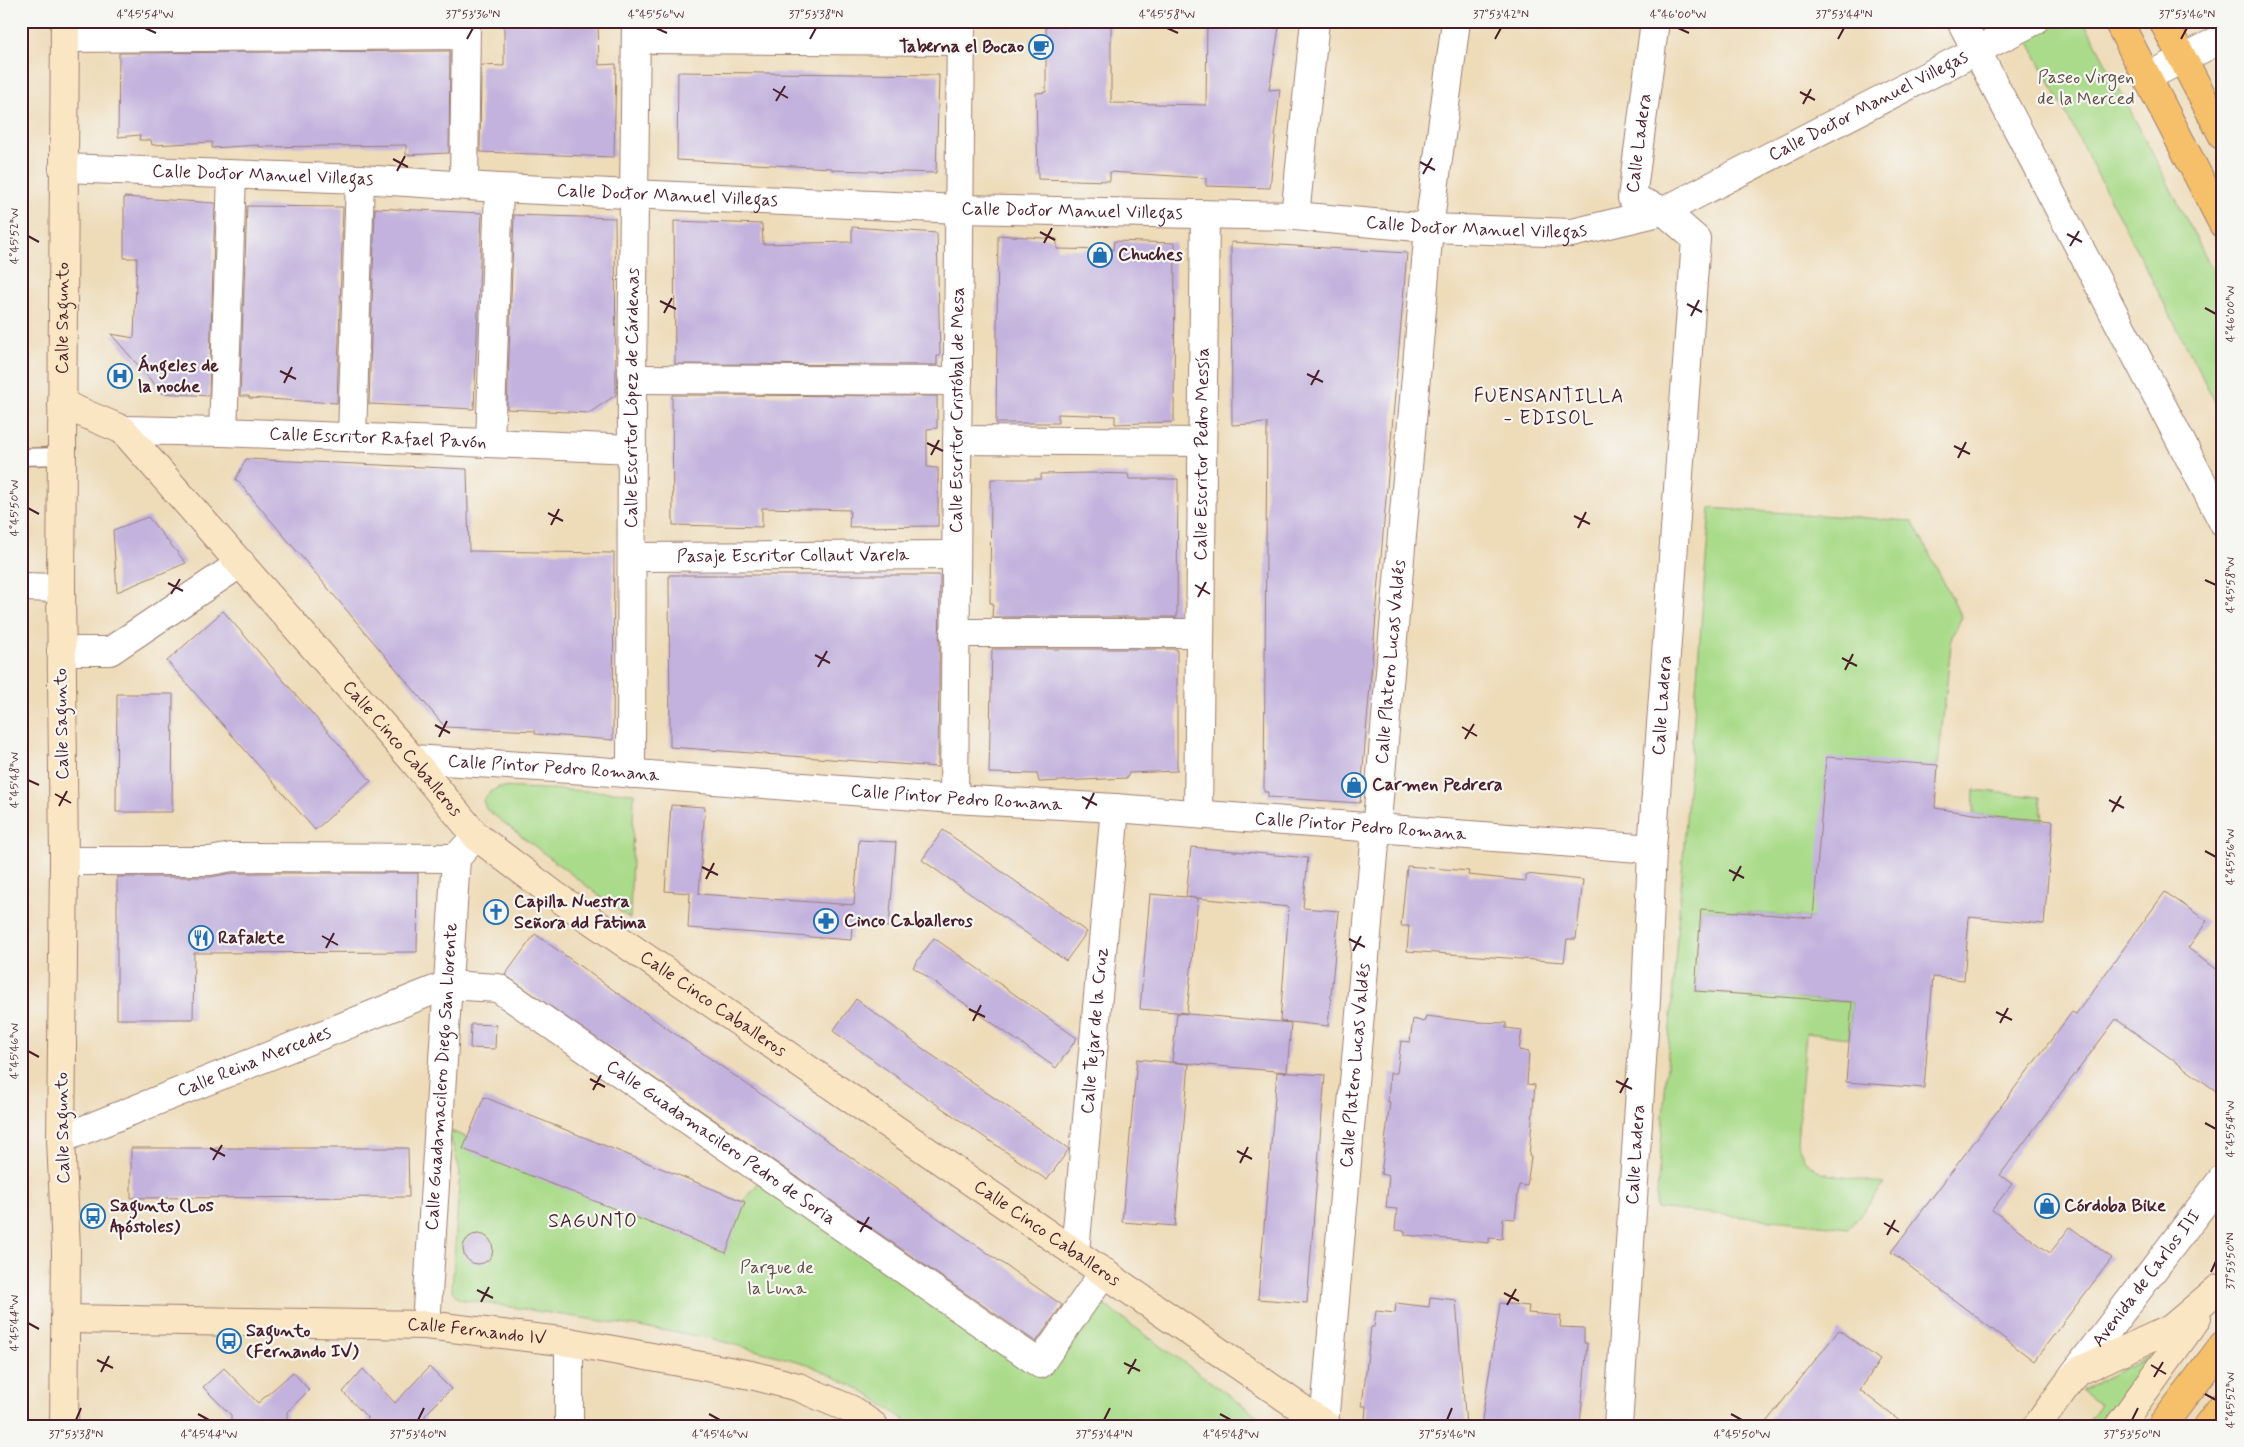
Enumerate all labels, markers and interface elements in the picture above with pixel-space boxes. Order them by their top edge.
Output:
text: 4°45'54"W [117,7,173,23]
text: 37°53'36"N [446,7,500,23]
text: 4°45'56"W [628,7,684,23]
text: 37°53'38"N [789,7,843,23]
text: 4°45'58"W [1139,7,1195,23]
text: 37°53'42"N [1473,7,1529,23]
text: 4°46'00"W [1650,7,1706,23]
text: 37°53'44"N [1816,7,1872,23]
text: 37°53'46"N [2159,7,2215,23]
cafe icon: Taberna el Bocao [1028,34,1054,60]
place label: Taberna el Bocao [899,35,1024,59]
street label: Calle Doctor Manuel Villegas [1764,45,1972,167]
park label: Paseo Virgen de la Merced [2037,66,2135,111]
street label: Calle Ladera [1621,92,1657,194]
street label: Calle Doctor Manuel Villegas [152,159,374,193]
street label: Calle Doctor Manuel Villegas [556,179,778,214]
street label: Calle Doctor Manuel Villegas [961,197,1183,227]
text: 4°45'52"W [7,208,23,264]
street label: Calle Doctor Manuel Villegas [1365,210,1589,247]
shop icon: Chuches [1087,242,1113,268]
place label: Chuches [1118,243,1183,267]
street label: Calle Sagunto [51,262,77,374]
street label: Calle Escritor López de Cárdenas [620,268,645,528]
text: 4°46'00"W [2223,286,2239,342]
street label: Calle Escritor Cristóbal de Mesa [944,287,971,533]
street label: Calle Escritor Pedro Messía [1189,347,1215,561]
place label: Ángeles de la noche [138,354,219,399]
hospital icon: Ángeles de la noche [107,363,133,389]
district label: FUENSANTILLA - EDISOL [1474,384,1624,431]
street label: Calle Escritor Rafael Pavón [269,422,487,455]
text: 4°45'50"W [7,480,23,536]
street label: Pasaje Escritor Collaut Varela [677,543,910,569]
text: 4°45'58"W [2223,557,2239,613]
street label: Calle Platero Lucas Valdés [1370,558,1412,765]
street label: Calle Ladera [1647,655,1678,756]
street label: Calle Sagunto [49,668,77,780]
street label: Calle Cinco Caballeros [337,676,467,822]
street label: Calle Pintor Pedro Romana [447,749,661,788]
text: 4°45'48"W [7,752,23,808]
shop icon: Carmen Pedrera [1341,772,1367,798]
place label: Carmen Pedrera [1372,773,1503,797]
street label: Calle Pintor Pedro Romana [850,779,1063,817]
street label: Calle Pintor Pedro Romana [1254,807,1467,847]
text: 4°45'56"W [2223,829,2239,885]
place label: Capilla Nuestra Señora dd Fatima [514,890,647,935]
church icon: Capilla Nuestra Señora dd Fatima [483,899,509,925]
pharmacy icon: Cinco Caballeros [813,908,839,934]
place label: Cinco Caballeros [844,909,973,933]
street label: Calle Guadamacilero Diego San Llorente [420,922,464,1231]
restaurant icon: Rafalete [188,925,214,951]
place label: Rafalete [218,926,285,950]
street label: Calle Cinco Caballeros [635,945,791,1063]
street label: Calle Tejar de la Cruz [1075,946,1114,1115]
street label: Calle Platero Lucas Valdés [1335,962,1376,1169]
street label: Calle Reina Mercedes [174,1020,335,1103]
text: 4°45'46"W [7,1023,23,1079]
street label: Calle Guadamacilero Pedro de Soria [601,1055,840,1231]
street label: Calle Sagunto [50,1072,78,1184]
text: 4°45'54"W [2223,1101,2239,1157]
street label: Calle Ladera [1621,1104,1651,1205]
street label: Calle Cinco Caballeros [969,1175,1125,1292]
shop icon: Córdoba Bike [2034,1193,2060,1219]
place label: Sagunto (Los Apóstoles) [110,1194,214,1240]
place label: Córdoba Bike [2064,1194,2166,1218]
bus stop icon: Sagunto (Los Apóstoles) [80,1203,106,1229]
street label: Avenida de Carlos III [2087,1205,2207,1352]
district label: SAGUNTO [548,1209,638,1234]
text: 37°53'50"N [2223,1233,2239,1289]
park label: Parque de la Luna [740,1256,814,1301]
text: 4°45'44"W [7,1295,23,1351]
street label: Calle Fernando IV [407,1313,548,1351]
place label: Sagunto (Fernando IV) [246,1319,359,1364]
bus stop icon: Sagunto (Fernando IV) [216,1328,242,1354]
text: 4°45'52"W [2223,1372,2239,1428]
text: 37°53'38"N [49,1427,103,1443]
text: 4°45'44"W [181,1427,237,1443]
text: 37°53'40"N [390,1427,446,1443]
text: 4°45'46"W [692,1427,748,1443]
text: 37°53'44"N [1076,1427,1132,1443]
text: 4°45'48"W [1203,1427,1259,1443]
text: 37°53'46"N [1419,1427,1475,1443]
text: 4°45'50"W [1714,1427,1770,1443]
text: 37°53'50"N [2104,1427,2160,1443]

